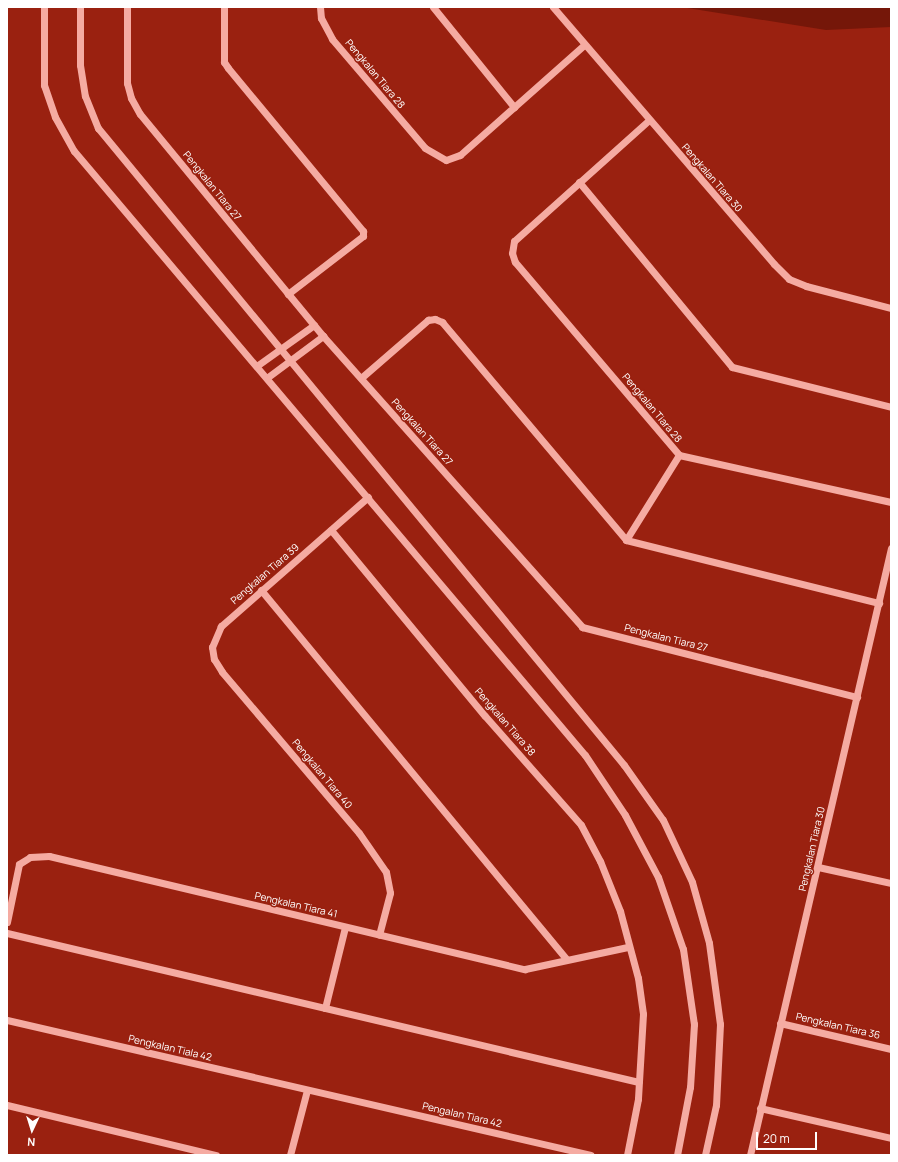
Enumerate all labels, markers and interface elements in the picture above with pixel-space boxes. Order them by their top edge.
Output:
street label: Pengkalan Tiara 28 [343,37,407,111]
street label: Pengkalan Tiara 30 [679,141,745,215]
street label: Pengkalan Tiara 27 [180,149,244,223]
street label: Pengkalan Tiara 28 [620,371,684,445]
street label: Pengkalan Tiara 27 [389,396,455,468]
street label: Pengkalan Tiara 39 [228,541,302,607]
street label: Pengkalan Tiara 27 [623,622,709,654]
street label: Pengkalan Tiara 38 [472,686,538,758]
street label: Pengkalan Tiara 40 [290,737,354,811]
street label: Pengkalan Tiara 30 [796,806,828,892]
street label: Pengkalan Tiara 41 [253,890,339,920]
street label: Pengkalan Tiara 36 [795,1010,881,1042]
street label: Pengkalan Tiala 42 [127,1033,213,1063]
street label: Pengalan Tiara 42 [421,1100,503,1130]
north arrow [12,1110,52,1150]
scale bar [758,1124,819,1150]
text: 20 m [763,1130,790,1147]
text: N [27,1135,36,1150]

